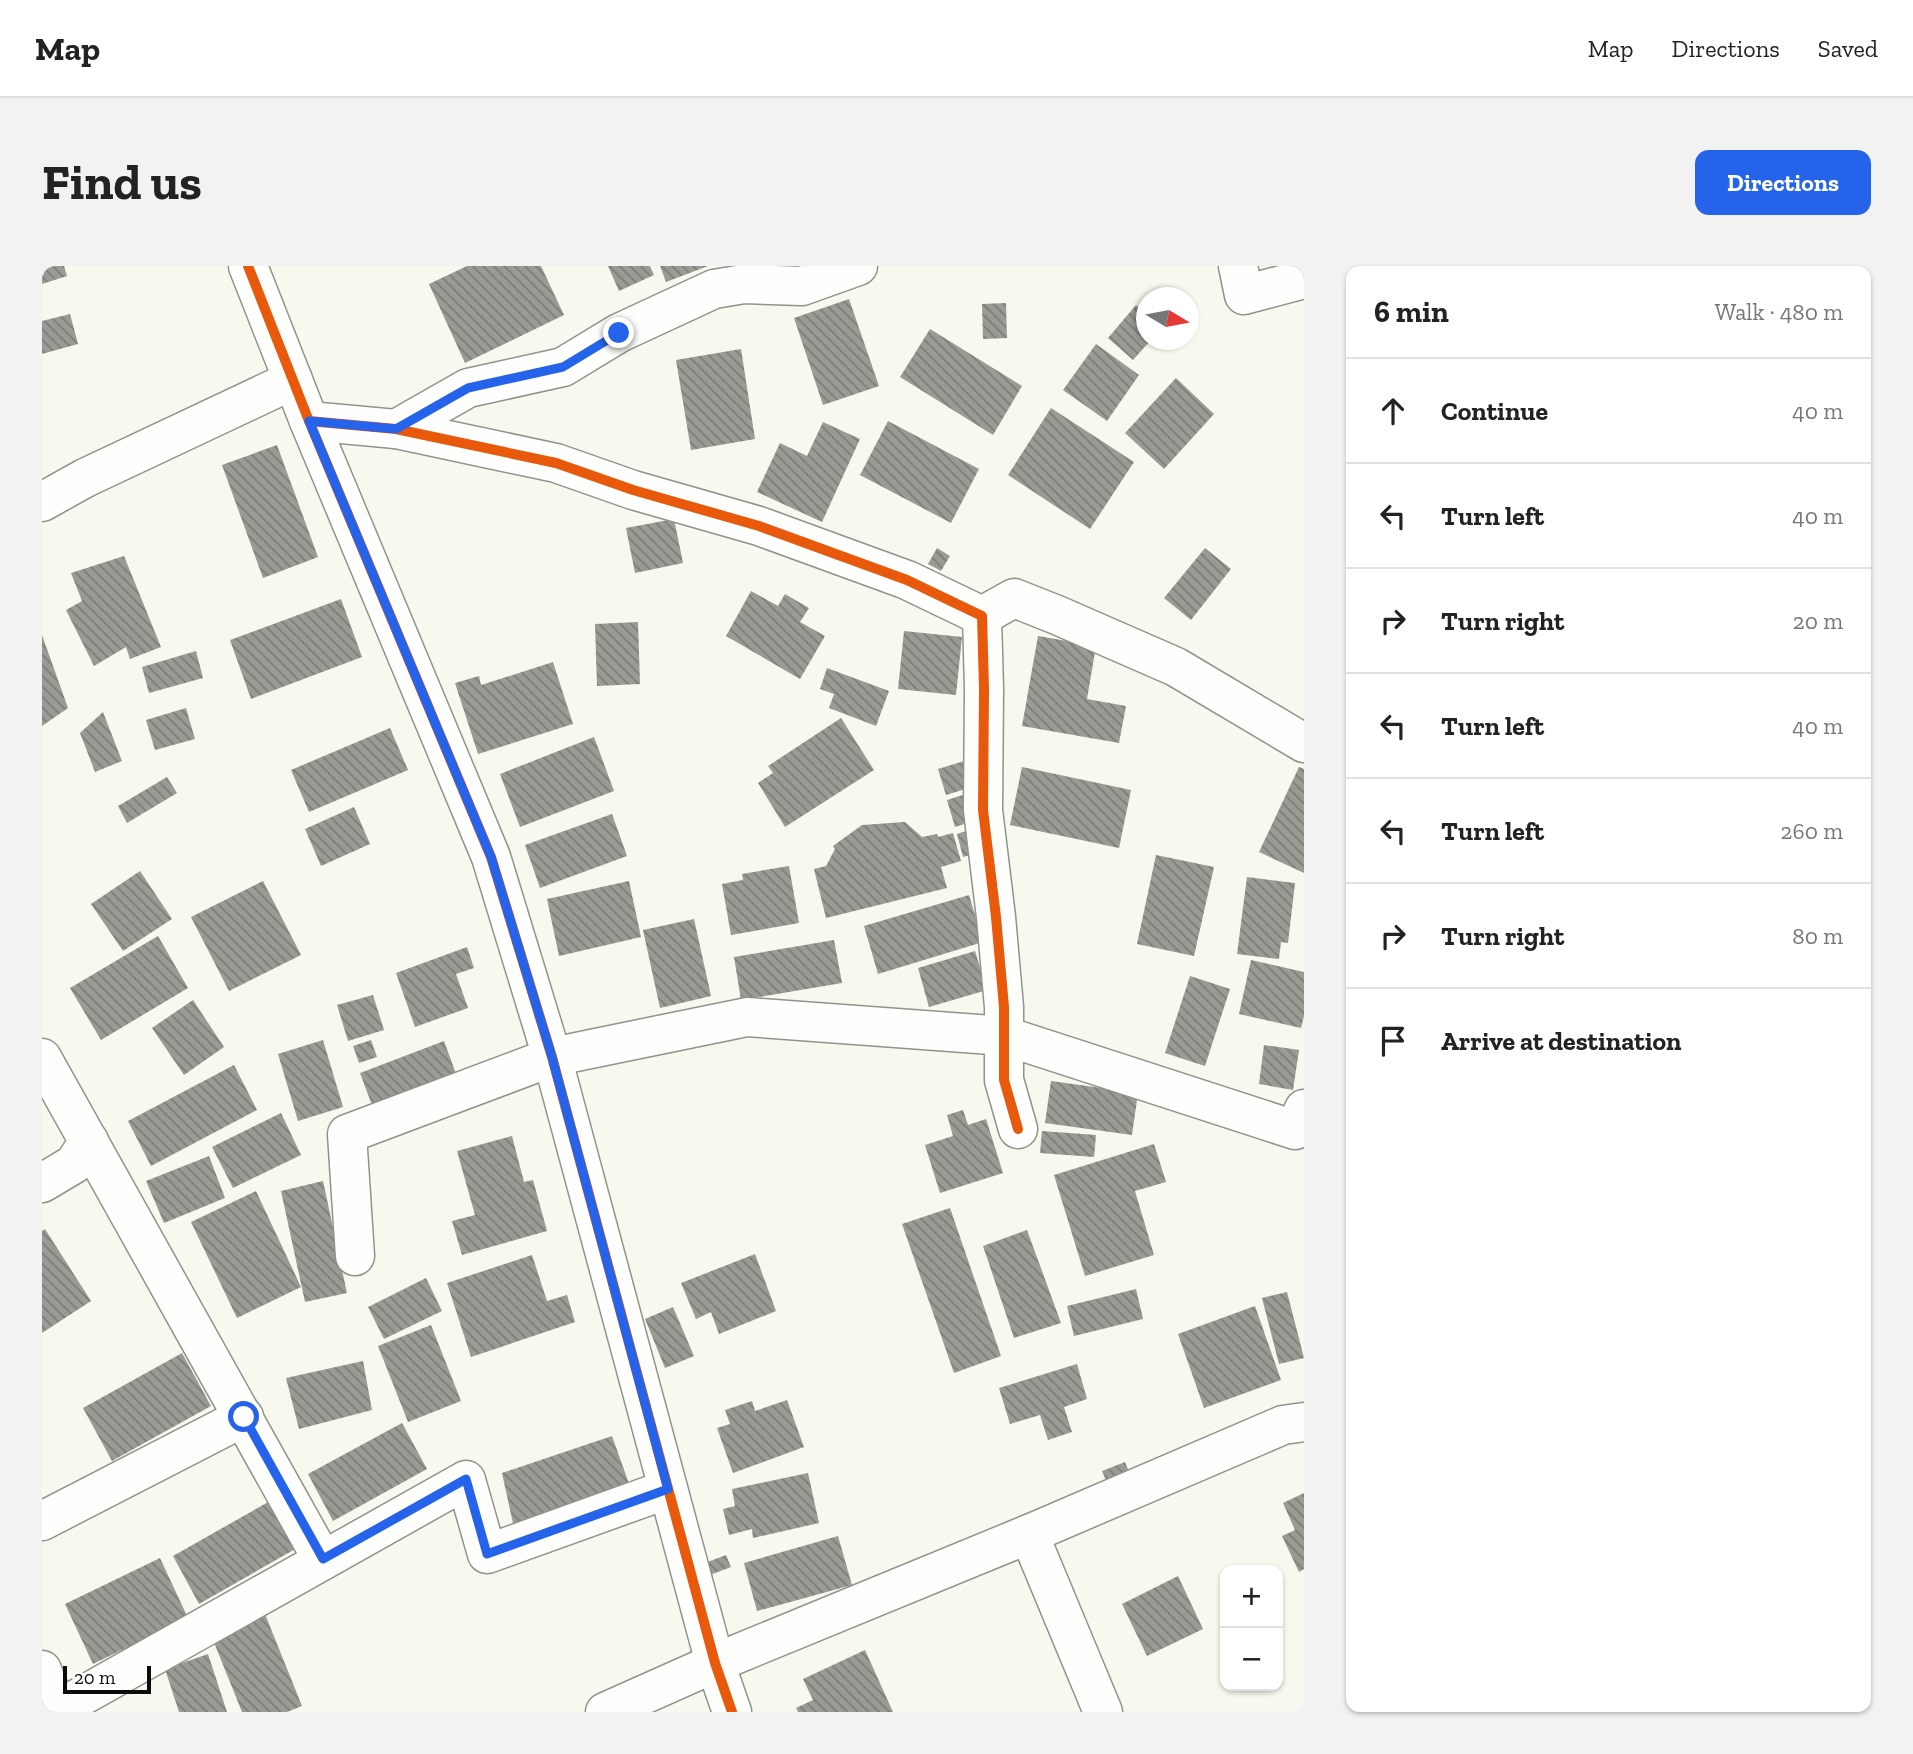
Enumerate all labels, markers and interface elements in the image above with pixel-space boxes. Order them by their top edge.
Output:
text: Map [35,29,100,68]
text: Map [1588,34,1634,63]
text: Directions [1672,34,1780,63]
text: Saved [1818,34,1878,63]
button: Directions [1695,150,1871,215]
text: Find us [42,153,202,212]
north arrow [1136,287,1199,350]
text: 6 min [1374,294,1449,330]
text: Walk · 480 m [1715,298,1843,326]
route end [603,317,634,348]
icon: ahead [1374,392,1412,430]
text: Continue [1441,395,1548,427]
text: 40 m [1792,397,1843,425]
icon: left [1374,497,1412,535]
text: Turn left [1441,500,1544,532]
text: 40 m [1792,502,1843,530]
icon: right [1374,602,1412,640]
text: Turn right [1441,605,1564,637]
text: 20 m [1793,607,1843,635]
icon: left [1374,707,1412,745]
text: Turn left [1441,710,1544,742]
text: 40 m [1792,712,1843,740]
icon: left [1374,812,1412,850]
text: Turn left [1441,815,1544,847]
text: 260 m [1781,817,1843,845]
icon: right [1374,917,1412,955]
text: Turn right [1441,920,1564,952]
text: 80 m [1792,922,1843,950]
icon: arrive [1374,1022,1412,1060]
text: Arrive at destination [1441,1025,1681,1057]
route start [228,1401,259,1432]
map controls [1220,1565,1283,1691]
button: + [1220,1565,1283,1628]
button: − [1220,1628,1283,1691]
scale bar [63,1663,150,1695]
text: 20 m [74,1666,115,1689]

